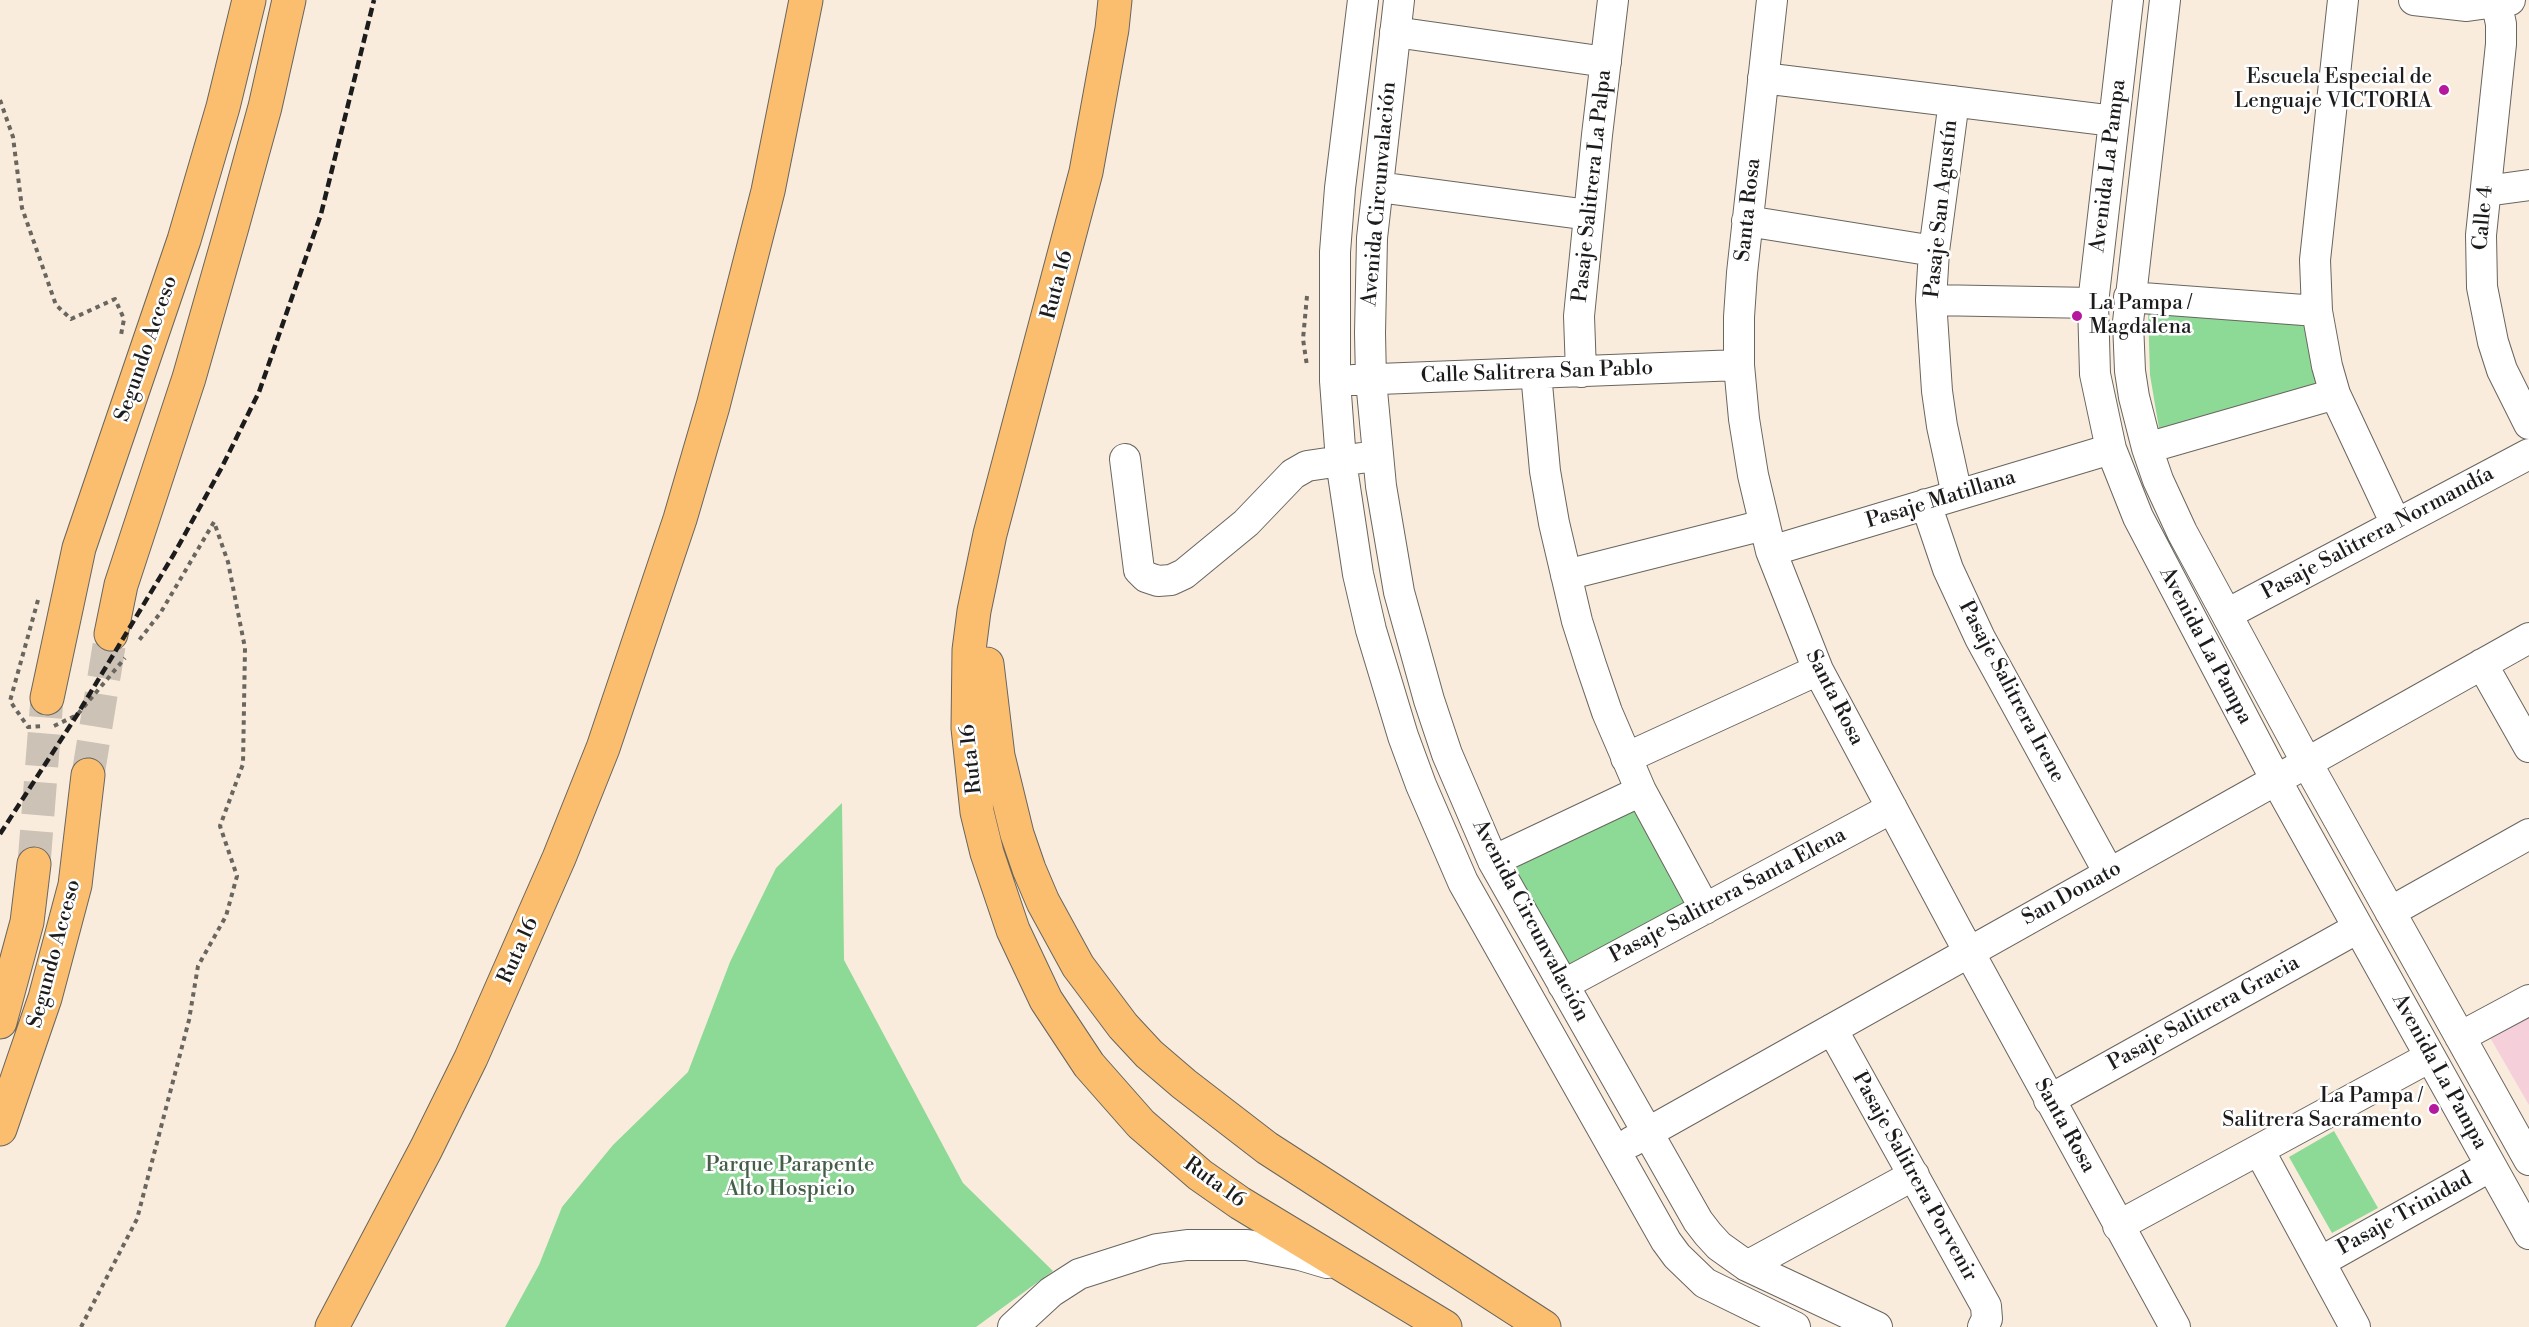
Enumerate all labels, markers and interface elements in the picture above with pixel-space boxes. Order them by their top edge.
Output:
place label: Escuela Especial de Lenguaje VICTORIA [2234,65,2432,115]
street label: Pasaje Salitrera La Palpa [1568,69,1618,303]
street label: Avenida La Pampa [2086,78,2132,254]
street label: Avenida Circunvalación [1358,81,1402,307]
marker: Escuela Especial de Lenguaje VICTORIA [2437,83,2451,97]
street label: Pasaje San Agustín [1920,119,1964,299]
street label: Santa Rosa [1731,157,1767,263]
street label: Calle 4 [2469,185,2499,251]
street label: Ruta 16 [1037,248,1079,322]
street label: Segundo Acceso [110,273,184,425]
place label: La Pampa / Magdalena [2089,291,2192,341]
marker: La Pampa / Magdalena [2070,309,2084,323]
street label: Calle Salitrera San Pablo [1420,356,1654,390]
street label: Pasaje Salitrera Normandía [2257,462,2499,606]
street label: Pasaje Matillana [1863,465,2019,535]
street label: Avenida La Pampa [2153,563,2257,729]
street label: Pasaje Salitrera Irene [1952,597,2070,787]
street label: Santa Rosa [1799,646,1869,750]
street label: Ruta 16 [956,723,988,795]
street label: Avenida Circunvalación [1466,816,1594,1026]
street label: Pasaje Salitrera Santa Elena [1605,823,1851,969]
street label: San Donato [2018,856,2126,932]
street label: Segundo Acceso [23,877,87,1031]
street label: Ruta 16 [493,914,545,988]
street label: Pasaje Salitrera Gracia [2104,951,2304,1077]
street label: Avenida La Pampa [2386,990,2492,1154]
street label: Pasaje Salitrera Porvenir [1846,1068,1982,1286]
street label: Santa Rosa [2028,1074,2100,1178]
place label: La Pampa / Salitrera Sacramento [2222,1084,2422,1134]
marker: La Pampa / Salitrera Sacramento [2427,1102,2441,1116]
street label: Ruta 16 [1178,1152,1250,1214]
park label: Parque Parapente Alto Hospicio [705,1153,875,1203]
street label: Pasaje Trinidad [2333,1167,2477,1261]

